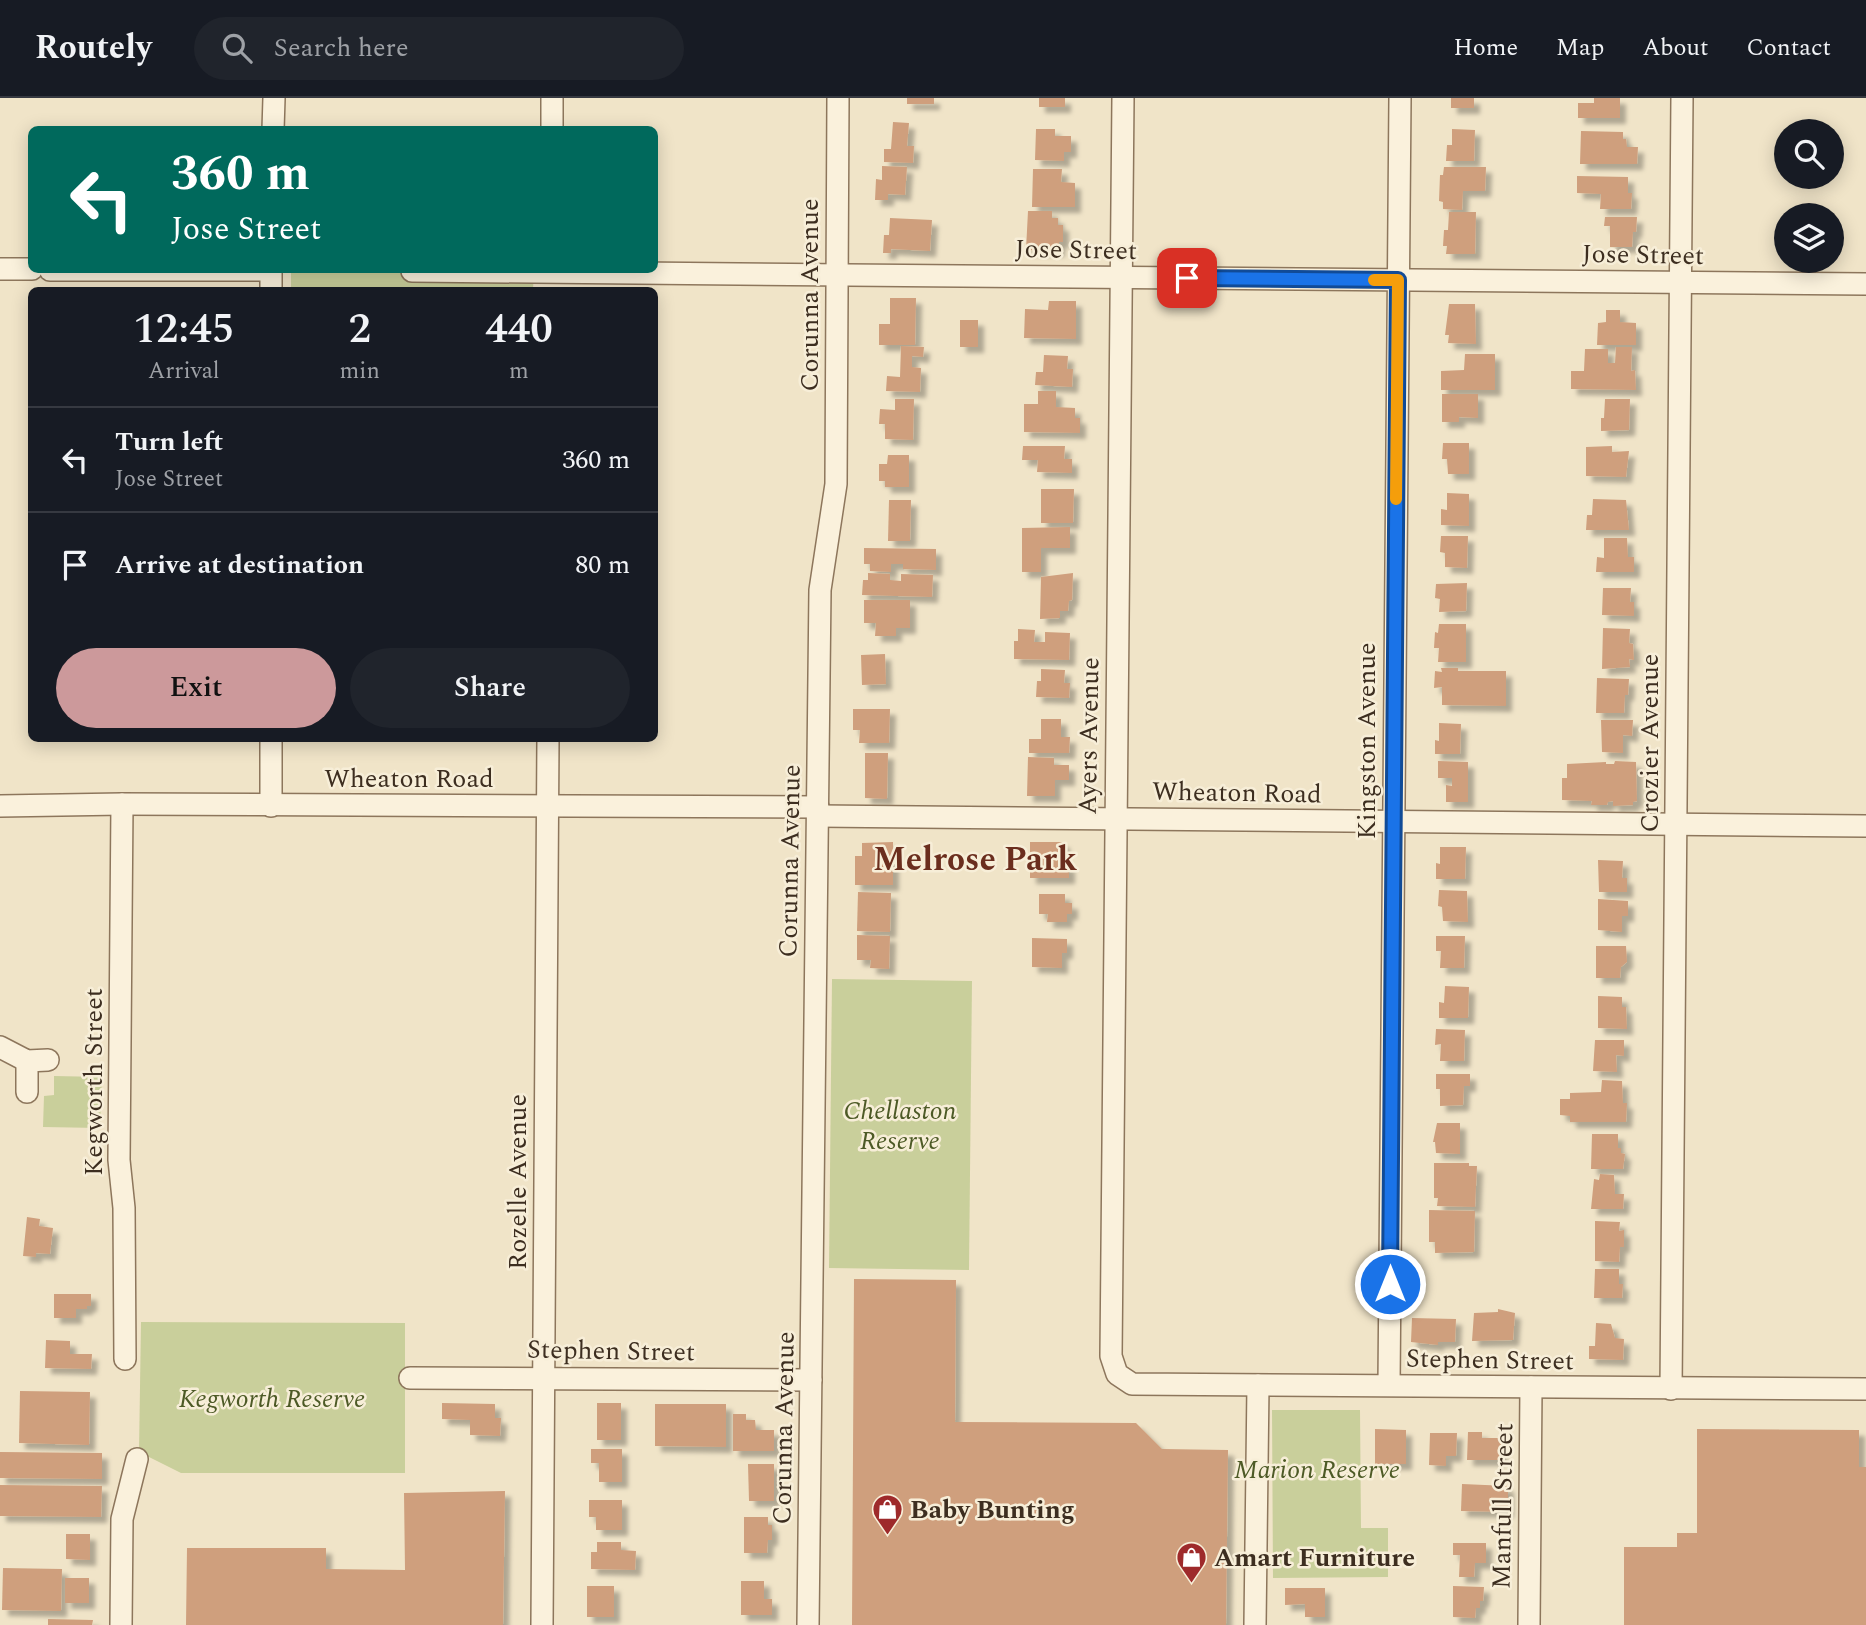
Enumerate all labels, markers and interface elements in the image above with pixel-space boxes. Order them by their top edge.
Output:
search box [194,17,684,80]
text: Routely [35,23,152,73]
text: Search here [274,28,409,68]
icon: search [218,29,256,67]
text: Home [1453,30,1518,66]
text: Map [1556,30,1604,66]
text: About [1642,30,1708,66]
text: Contact [1746,30,1831,66]
map controls [1774,119,1844,273]
button: search [1774,119,1844,189]
text: 360 m [171,137,310,212]
icon: left [56,154,147,245]
street label: Corunna Avenue [790,199,830,392]
button: layers [1774,203,1844,273]
text: Jose Street [171,205,321,254]
street label: Jose Street [1015,229,1137,271]
street label: Jose Street [1582,234,1704,276]
pin [1157,248,1217,308]
icon: arrive [1168,259,1206,297]
text: 12:45 [133,298,234,361]
text: 2 [348,298,371,361]
text: 440 [485,298,553,361]
text: Arrival [148,354,220,389]
text: min [340,354,380,389]
text: m [509,354,529,389]
text: Turn left [115,422,223,462]
text: 360 m [562,440,630,480]
icon: left [56,441,94,479]
text: Jose Street [115,462,223,497]
text: Arrive at destination [115,545,364,585]
text: 80 m [575,545,630,585]
icon: arrive [56,546,94,584]
street label: Kingston Avenue [1347,642,1387,840]
button: Exit [56,648,336,728]
button: Share [350,648,630,728]
street label: Crozier Avenue [1630,654,1670,832]
street label: Ayers Avenue [1068,657,1110,815]
street label: Wheaton Road [324,759,494,799]
street label: Corunna Avenue [768,764,812,958]
street label: Wheaton Road [1152,772,1322,814]
district label: Melrose Park [873,835,1077,885]
street label: Kegworth Street [74,988,114,1176]
park label: Chellaston Reserve [843,1091,957,1161]
street label: Rozelle Avenue [498,1094,538,1270]
position arrow [1353,1247,1427,1321]
street label: Stephen Street [527,1330,695,1372]
street label: Corunna Avenue [762,1331,806,1525]
street label: Stephen Street [1406,1339,1574,1381]
park label: Kegworth Reserve [179,1379,365,1419]
street label: Manfull Street [1482,1423,1524,1589]
park label: Marion Reserve [1234,1450,1400,1490]
place label: Baby Bunting [910,1490,1075,1530]
shop icon: Baby Bunting [870,1492,904,1536]
place label: Amart Furniture [1214,1538,1415,1578]
shop icon: Amart Furniture [1174,1540,1208,1584]

